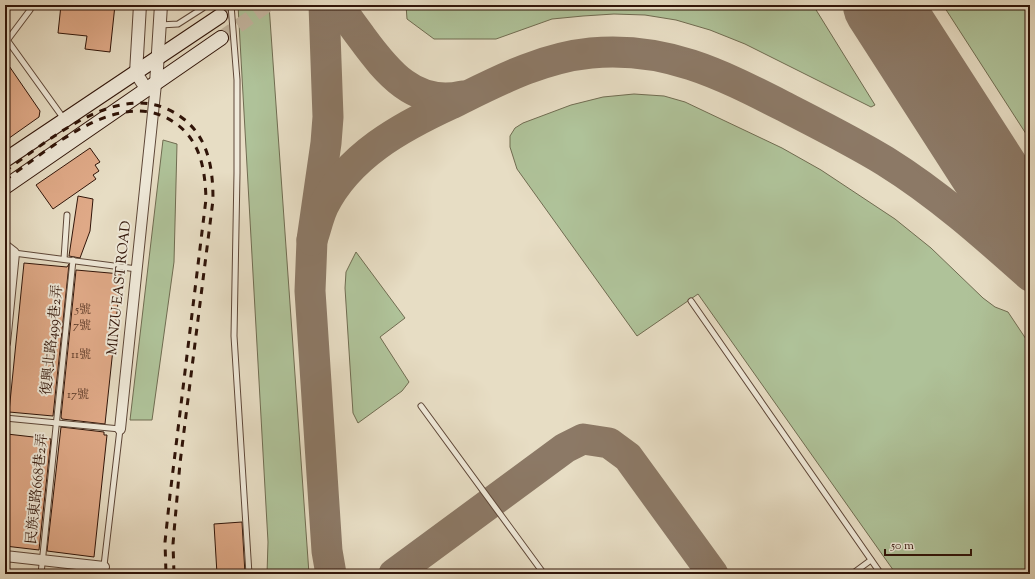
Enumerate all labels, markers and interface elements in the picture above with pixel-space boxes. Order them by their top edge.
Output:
street label: MINZU EAST ROAD [103,220,137,356]
street label: 復興北路499巷2弄 [37,284,69,396]
house number: 5號 [74,301,91,319]
house number: 7號 [73,317,91,335]
house number: 11號 [71,346,91,364]
house number: 17號 [67,386,89,404]
street label: 民族東路668巷2弄 [22,433,54,545]
scale bar [885,531,971,557]
text: 50 m [890,537,914,555]

